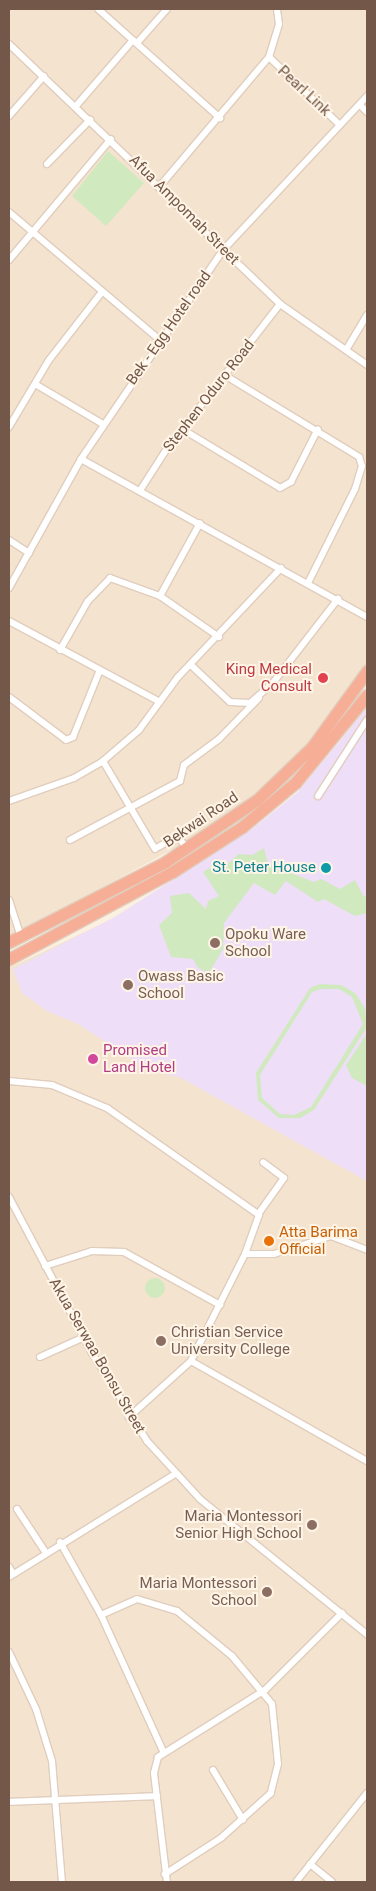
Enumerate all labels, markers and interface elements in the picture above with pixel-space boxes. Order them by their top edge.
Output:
street label: Pearl Link [274,62,334,120]
street label: Afua Ampomah Street [125,151,243,269]
street label: Bek - Egg Hotel road [123,268,215,388]
street label: Stephen Oduro Road [160,336,258,456]
place label: King Medical Consult [226,660,312,695]
marker: King Medical Consult [316,671,330,685]
street label: Bekwai Road [160,788,242,852]
place label: St. Peter House [212,859,316,877]
marker: St. Peter House [320,862,332,874]
place label: Opoku Ware School [225,925,306,960]
marker: Opoku Ware School [209,937,221,949]
place label: Owass Basic School [138,967,224,1002]
marker: Owass Basic School [122,979,134,991]
place label: Promised Land Hotel [103,1041,175,1076]
marker: Promised Land Hotel [87,1053,99,1065]
place label: Atta Barima Official [279,1223,358,1258]
marker: Atta Barima Official [263,1235,275,1247]
street label: Akua Serwaa Bonsu Street [45,1275,149,1437]
place label: Christian Service University College [171,1323,290,1358]
marker: Christian Service University College [155,1335,167,1347]
place label: Maria Montessori Senior High School [175,1507,302,1542]
marker: Maria Montessori Senior High School [306,1519,318,1531]
place label: Maria Montessori School [140,1574,257,1609]
marker: Maria Montessori School [261,1586,273,1598]

